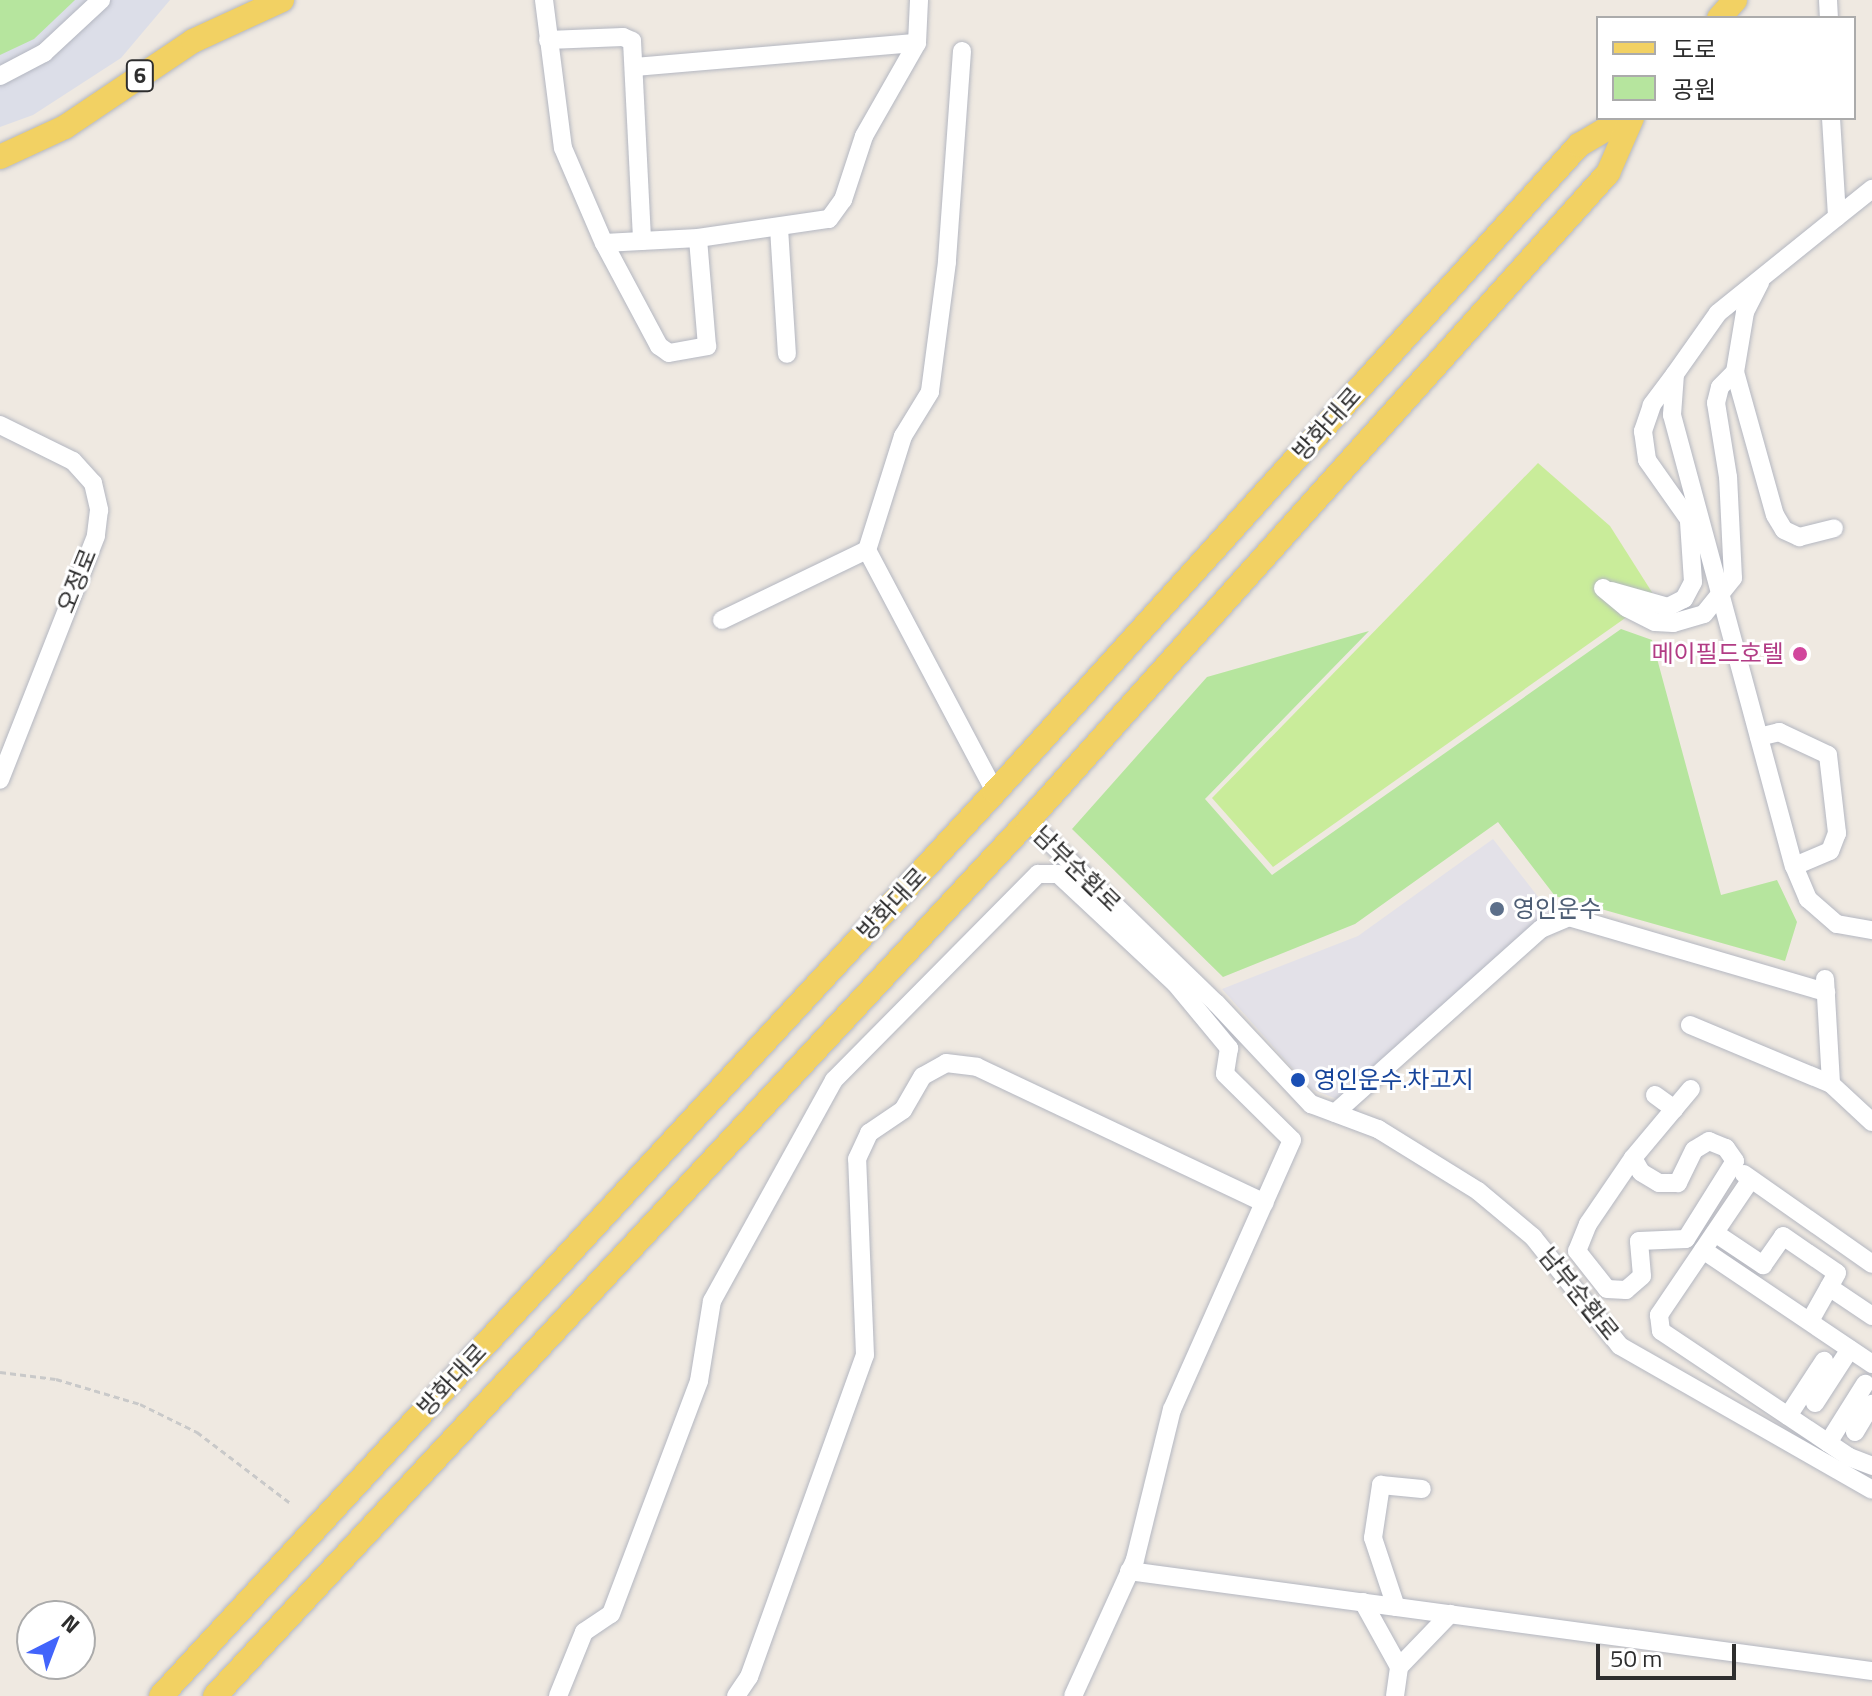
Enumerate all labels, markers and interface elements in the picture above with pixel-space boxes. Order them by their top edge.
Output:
legend [1596,16,1856,120]
text: 도로 [1672,31,1716,67]
road number: 6 [124,58,156,94]
text: 공원 [1672,71,1716,107]
street label: 방화대로 [1287,382,1367,466]
street label: 오정로 [51,545,103,617]
place label: 메이필드호텔 [1652,640,1784,668]
marker: 메이필드호텔 [1791,645,1809,663]
street label: 남부순환로 [1027,820,1127,918]
street label: 방화대로 [851,862,933,946]
place label: 영인운수 [1513,895,1601,923]
marker: 영인운수 [1488,900,1506,918]
place label: 영인운수.차고지 [1314,1066,1474,1094]
marker: 영인운수.차고지 [1289,1071,1307,1089]
street label: 남부순환로 [1533,1242,1625,1346]
street label: 방화대로 [411,1338,493,1422]
north arrow [16,1600,96,1680]
text: N [54,1606,88,1641]
scale bar [1600,1628,1740,1678]
text: 50 m [1610,1640,1662,1676]

